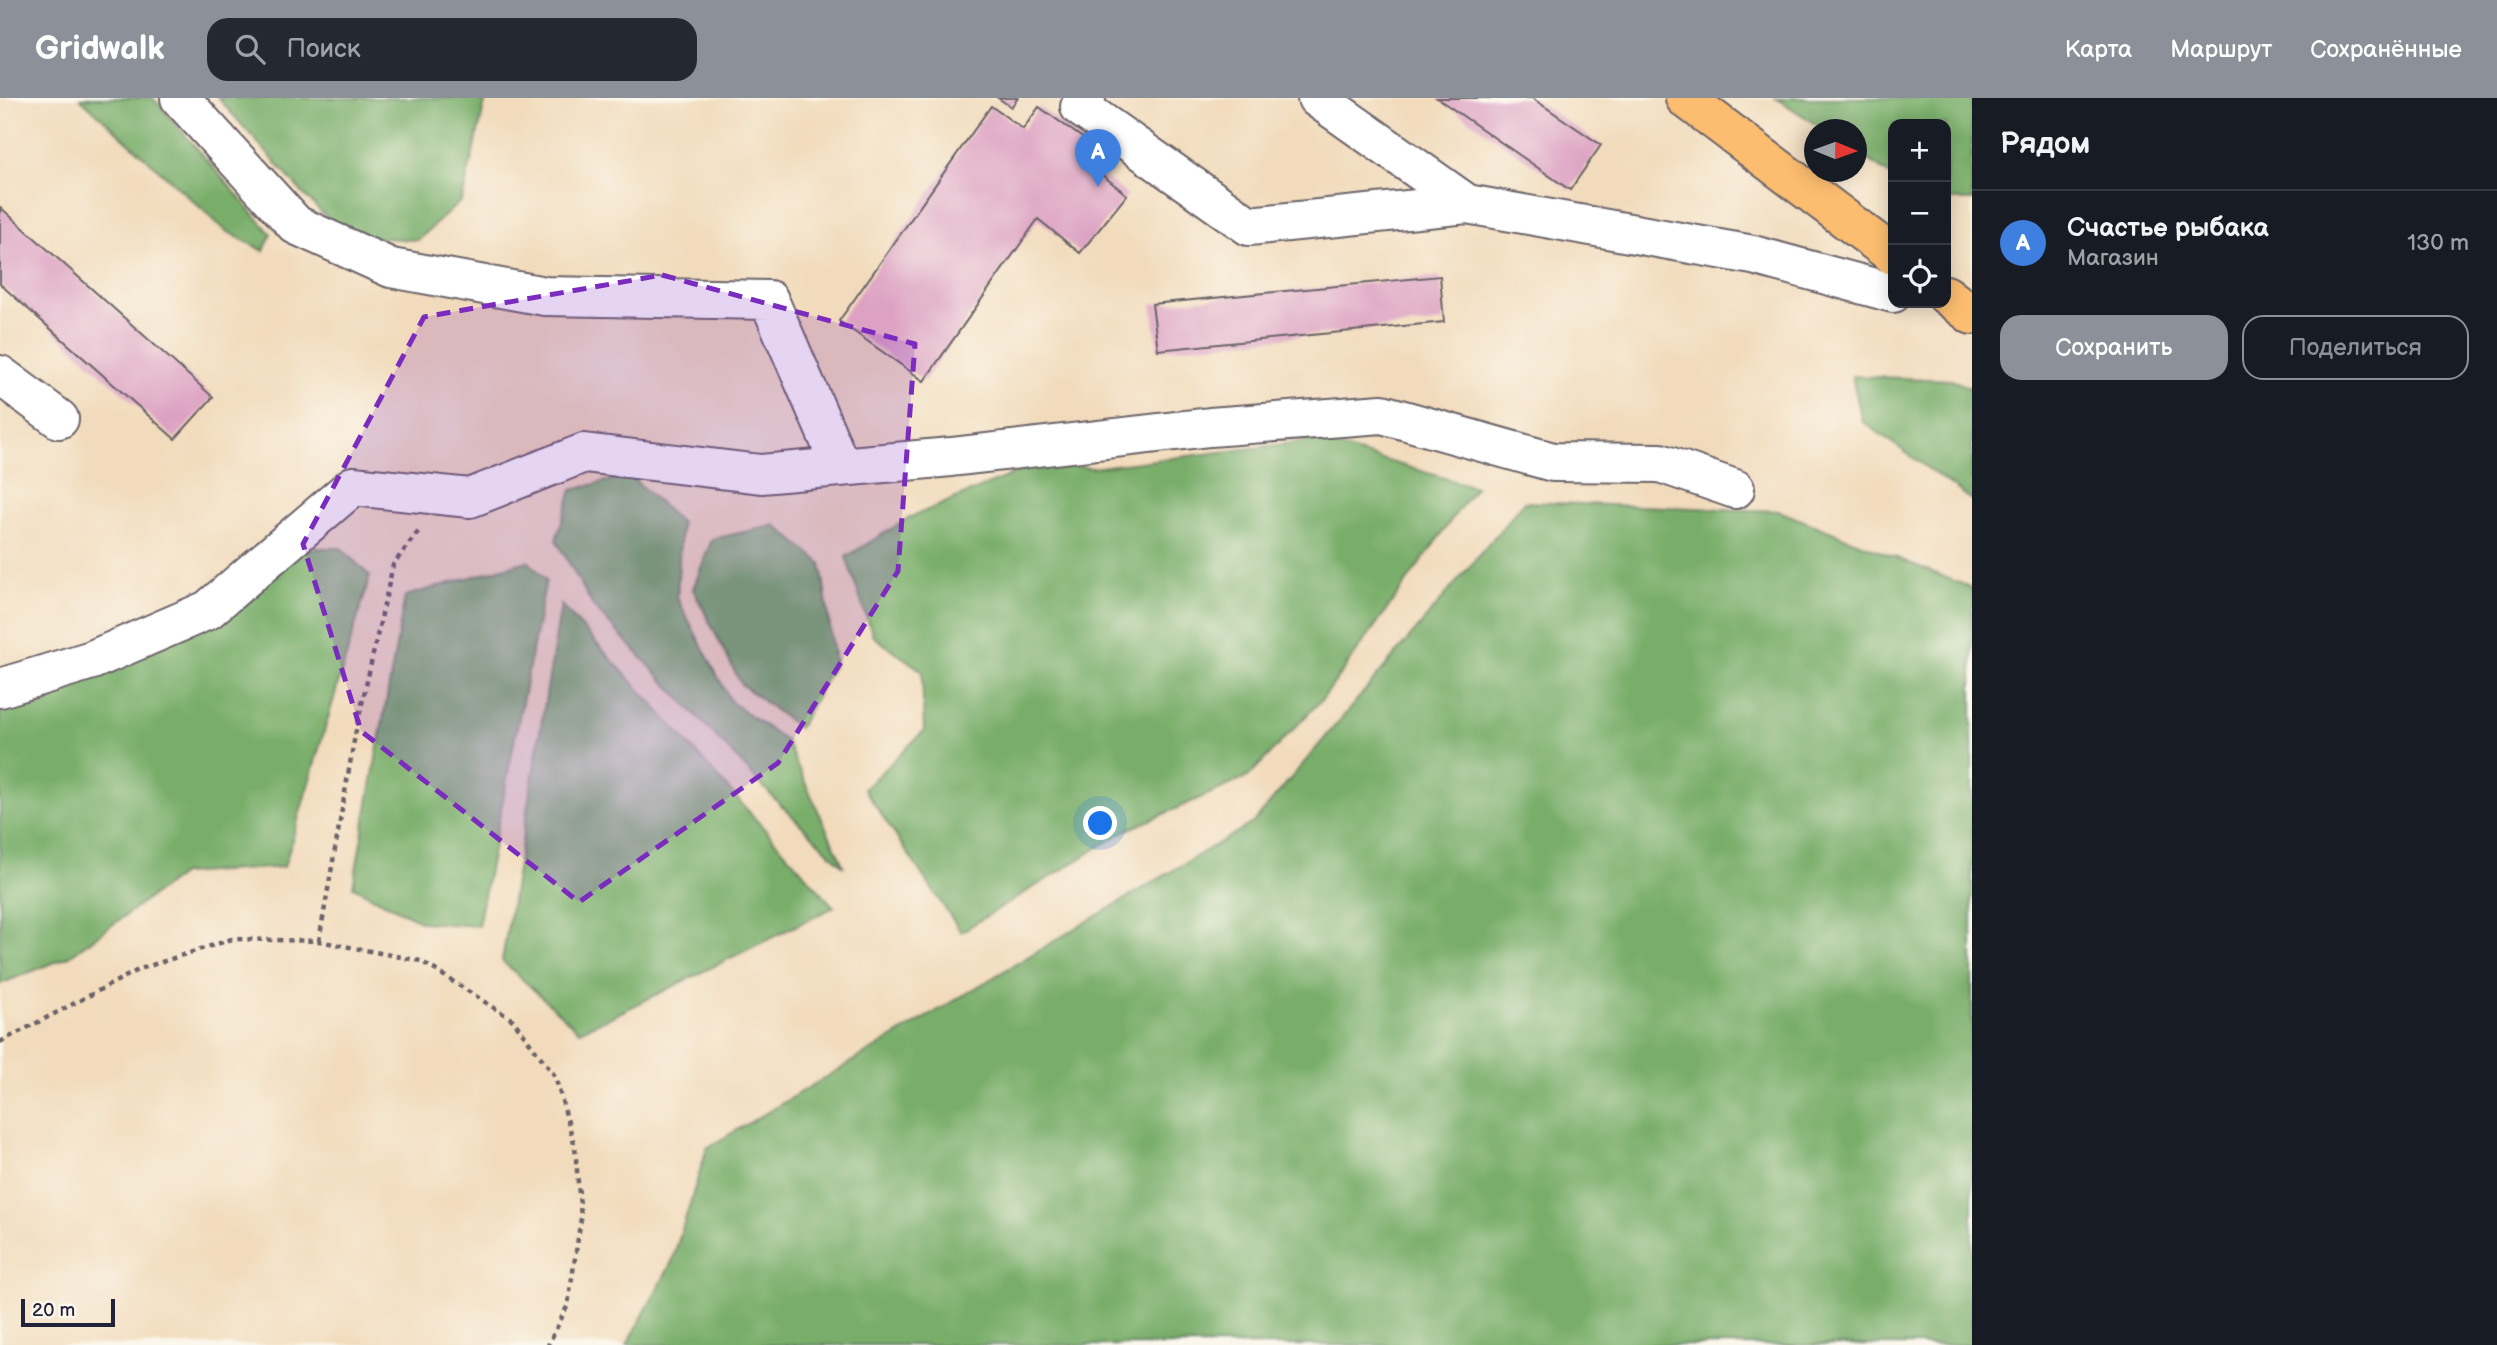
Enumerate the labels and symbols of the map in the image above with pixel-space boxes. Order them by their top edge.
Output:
north arrow [1804,119,1867,182]
pin: A [1075,129,1121,187]
your location [1083,806,1117,840]
scale bar [21,1296,116,1328]

